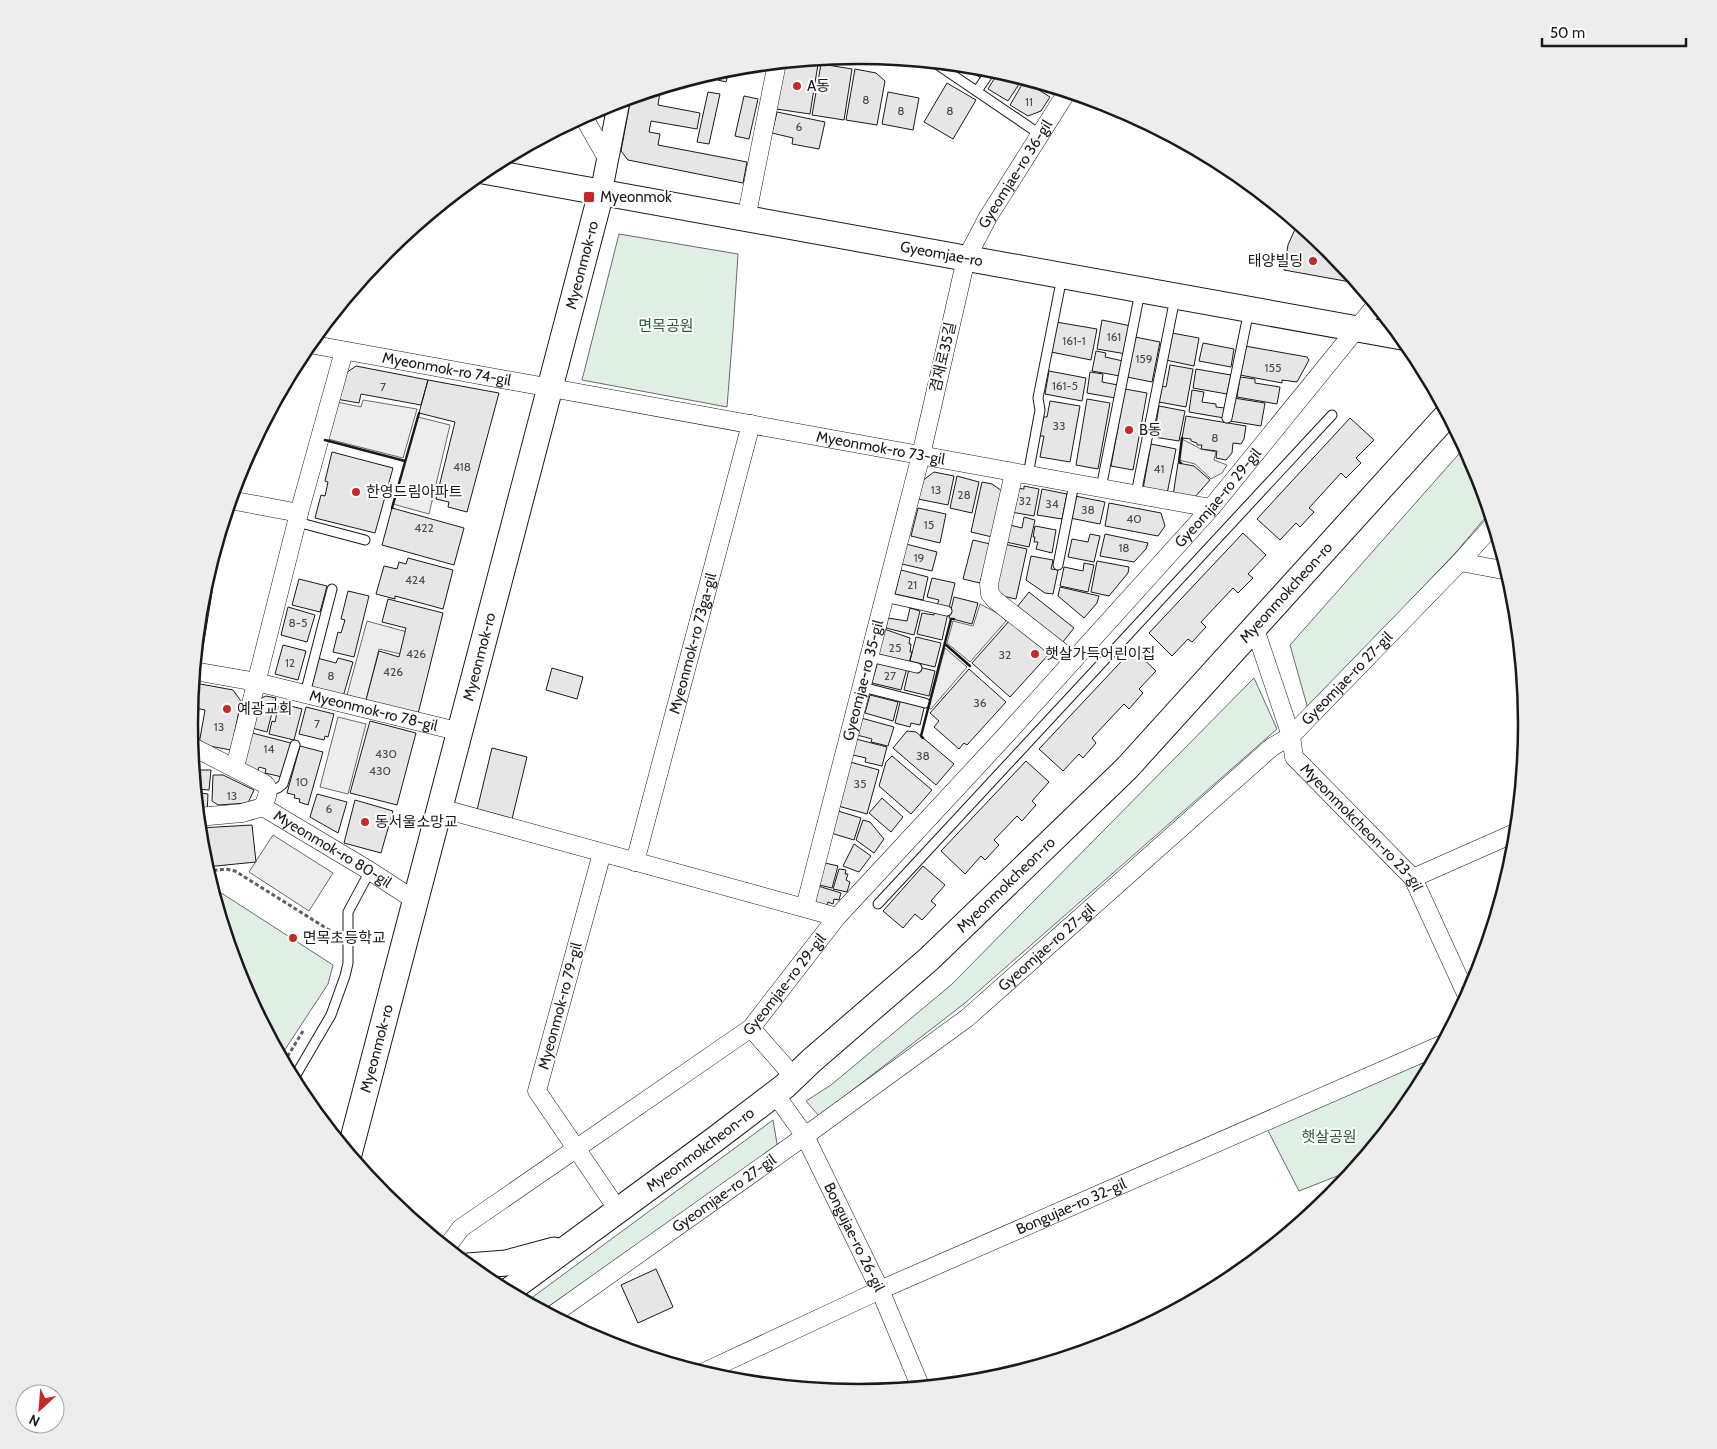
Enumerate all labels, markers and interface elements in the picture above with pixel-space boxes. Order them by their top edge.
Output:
scale bar [1542,15,1686,47]
text: 50 m [1550,24,1585,42]
place label: A동 [807,77,830,95]
marker: A동 [791,80,803,92]
house number: 8 [862,92,870,107]
house number: 11 [1025,94,1033,109]
house number: 8 [897,103,905,118]
house number: 8 [946,103,954,118]
street label: Gyeomjae-ro 36-gil [975,116,1056,231]
house number: 6 [796,119,803,134]
place label: Myeonmok [600,188,672,206]
marker: Myeonmok [582,190,596,204]
street label: Myeonmok-ro [562,219,602,311]
street label: Gyeomjae-ro [899,238,984,270]
place label: 태양빌딩 [1248,252,1303,270]
marker: 태양빌딩 [1307,255,1319,267]
park label: 면목공원 [638,317,694,335]
street label: 겸재로35길 [926,320,960,394]
house number: 161 [1107,329,1121,344]
house number: 161-1 [1062,333,1086,348]
street label: Myeonmok-ro 74-gil [381,349,513,389]
house number: 159 [1135,351,1153,366]
house number: 155 [1265,360,1281,375]
house number: 161-5 [1052,378,1078,393]
house number: 7 [380,380,386,394]
house number: 33 [1053,418,1065,433]
place label: B동 [1139,421,1162,439]
marker: B동 [1123,424,1135,436]
street label: Myeonmok-ro 73-gil [815,427,947,469]
house number: 8 [1211,430,1219,445]
street label: Gyeomjae-ro 29-gil [1171,444,1265,551]
house number: 418 [453,459,471,474]
house number: 41 [1154,461,1164,476]
house number: 13 [931,482,941,497]
place label: 한영드림아파트 [366,483,463,501]
marker: 한영드림아파트 [350,486,362,498]
house number: 28 [957,487,971,502]
house number: 32 [1019,493,1031,508]
house number: 34 [1045,496,1059,511]
house number: 38 [1081,502,1095,517]
house number: 40 [1126,511,1142,526]
house number: 15 [924,517,934,532]
house number: 422 [414,520,434,535]
street label: Myeonmokcheon-ro [1236,538,1336,647]
house number: 18 [1118,540,1130,555]
house number: 19 [914,550,925,565]
street label: Myeonmok-ro 73ga-gil [666,571,720,716]
house number: 424 [405,572,425,587]
house number: 21 [907,577,917,592]
street label: Myeonmok-ro [459,611,500,703]
house number: 8-5 [289,615,307,630]
street label: Gyeomjae-ro 35-gil [839,618,887,743]
street label: Gyeomjae-ro 27-gil [1298,628,1397,729]
house number: 25 [889,640,901,655]
place label: 햇살가득어린이집 [1045,645,1155,663]
house number: 426 [406,646,426,661]
house number: 32 [999,647,1011,662]
marker: 햇살가득어린이집 [1029,648,1041,660]
house number: 12 [285,655,295,670]
house number: 426 [383,664,403,679]
house number: 8 [327,668,335,683]
house number: 27 [884,668,896,683]
street label: Myeonmok-ro 78-gil [307,686,439,736]
house number: 36 [973,695,987,710]
place label: 예광교회 [237,700,292,718]
marker: 예광교회 [221,703,233,715]
house number: 7 [314,717,320,731]
house number: 13 [214,719,224,734]
house number: 14 [264,741,274,756]
house number: 430 [375,746,397,761]
house number: 38 [916,748,930,763]
street label: Myeonmokcheon-ro 23-gil [1297,760,1427,894]
house number: 430 [369,763,391,778]
house number: 10 [296,774,308,789]
house number: 35 [854,776,866,791]
house number: 13 [227,788,237,803]
house number: 6 [326,801,333,816]
street label: Myeonmok-ro 80-gil [270,806,395,892]
place label: 동서울소망교 [375,813,458,831]
marker: 동서울소망교 [359,816,371,828]
street label: Myeonmokcheon-ro [953,833,1059,936]
street label: Gyeomjae-ro 27-gil [994,900,1099,995]
place label: 면목초등학교 [303,929,386,947]
street label: Gyeomjae-ro 29-gil [740,930,830,1040]
marker: 면목초등학교 [287,932,299,944]
street label: Myeonmok-ro 79-gil [534,940,586,1072]
street label: Myeonmok-ro [356,1002,397,1095]
street label: Myeonmokcheon-ro [643,1104,758,1196]
park label: 햇살공원 [1301,1128,1357,1146]
street label: Gyeomjae-ro 27-gil [669,1150,780,1236]
street label: Bongujae-ro 32-gil [1013,1174,1129,1238]
street label: Bongujae-ro 26-gil [820,1180,889,1295]
north arrow [15,1384,65,1434]
text: N [26,1410,43,1431]

